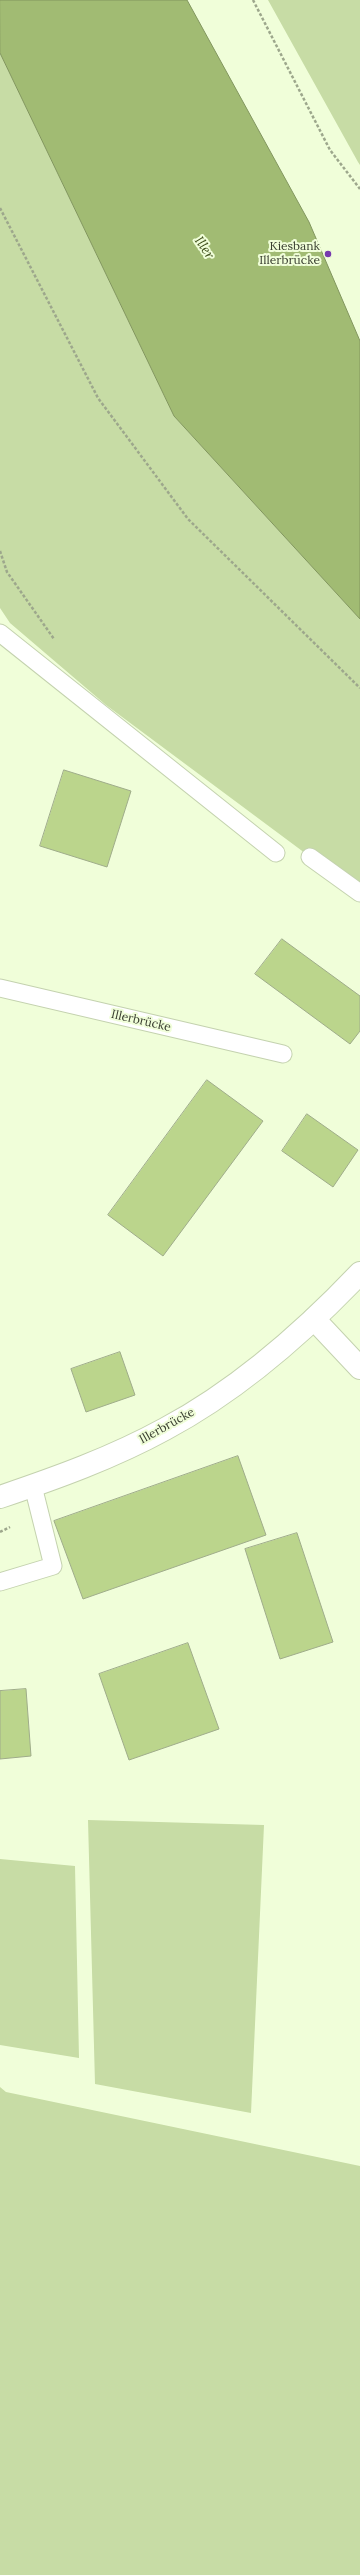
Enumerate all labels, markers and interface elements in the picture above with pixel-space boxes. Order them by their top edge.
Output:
water label: Iller [191,234,217,262]
place label: Kiesbank Illerbrücke [259,240,320,268]
marker: Kiesbank Illerbrücke [323,249,333,259]
street label: Illerbrücke [110,1007,172,1035]
street label: Illerbrücke [137,1405,197,1447]

